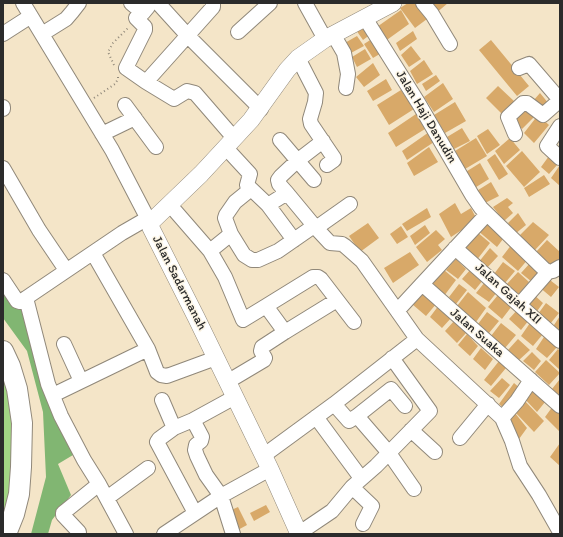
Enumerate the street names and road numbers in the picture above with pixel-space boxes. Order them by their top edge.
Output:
street label: Jalan Haji Danudin [392,68,460,166]
street label: Jalan Sadarmanah [148,233,210,333]
street label: Jalan Gajah XII [471,260,545,328]
street label: Jalan Suaka [447,305,507,361]

